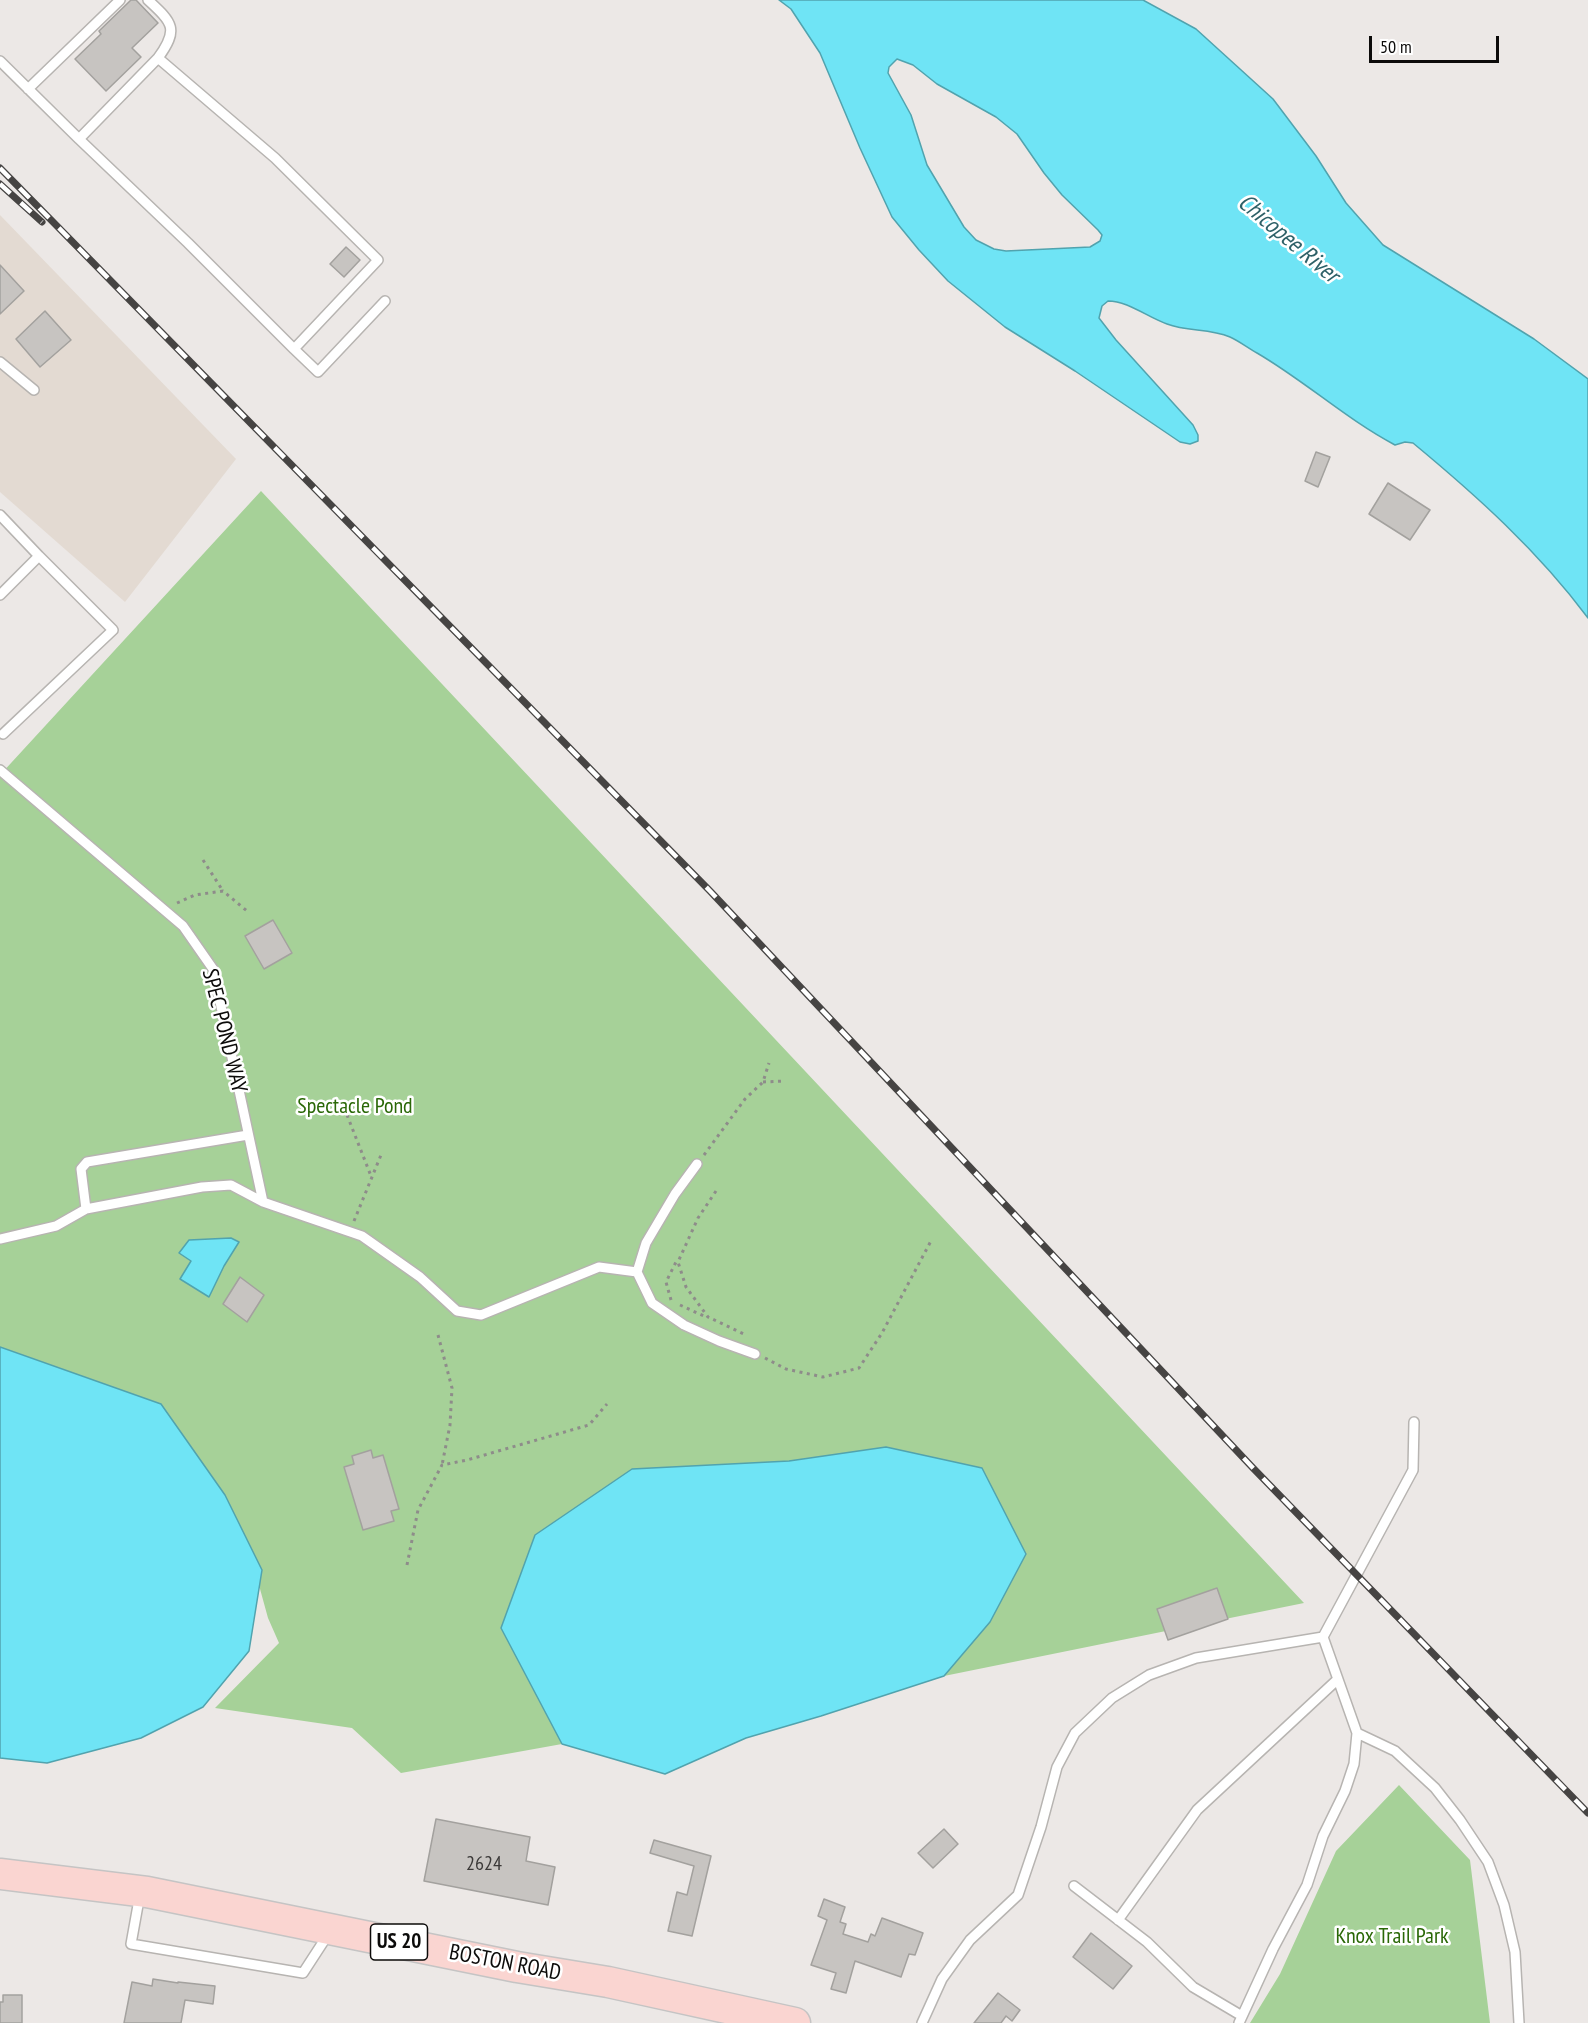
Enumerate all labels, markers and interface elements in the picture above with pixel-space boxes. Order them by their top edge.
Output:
scale bar [1372,24,1502,62]
text: 50 m [1380,35,1412,58]
water label: Chicopee River [1232,188,1344,290]
street label: SPEC POND WAY [196,966,252,1096]
park label: Spectacle Pond [297,1094,413,1120]
house number: 2624 [466,1852,502,1876]
road number: US 20 [370,1924,428,1960]
park label: Knox Trail Park [1336,1924,1448,1950]
street label: BOSTON ROAD [447,1939,563,1987]

